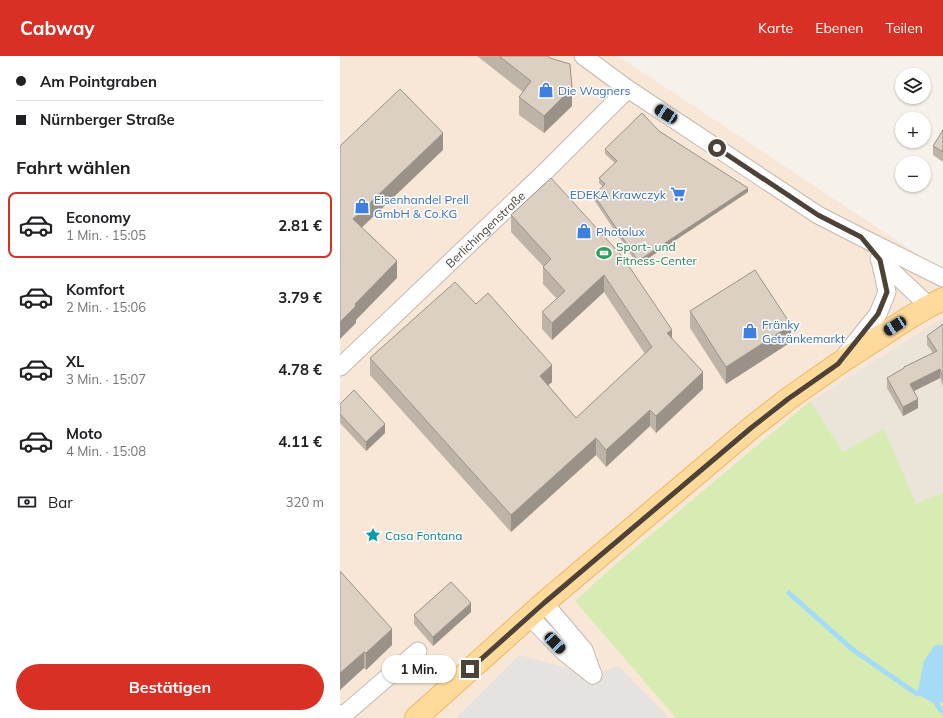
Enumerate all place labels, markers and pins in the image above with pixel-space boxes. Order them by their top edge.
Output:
shop icon: Die Wagners [537,81,555,99]
place label: Die Wagners [558,83,630,98]
supermarket icon: EDEKA Krawczyk [669,185,687,203]
place label: EDEKA Krawczyk [570,187,667,202]
place label: Eisenhandel Prell GmbH & Co.KG [374,192,469,221]
shop icon: Eisenhandel Prell GmbH & Co.KG [353,197,371,215]
shop icon: Photolux [575,222,593,240]
place label: Photolux [596,224,645,239]
place label: Sport- und Fitness-Center [616,239,697,268]
sports icon: Sport- und Fitness-Center [595,244,613,262]
place label: Fränky Getränkemarkt [762,317,845,346]
shop icon: Fränky Getränkemarkt [741,322,759,340]
place icon: Casa Fontana [364,526,382,544]
place label: Casa Fontana [385,528,463,543]

